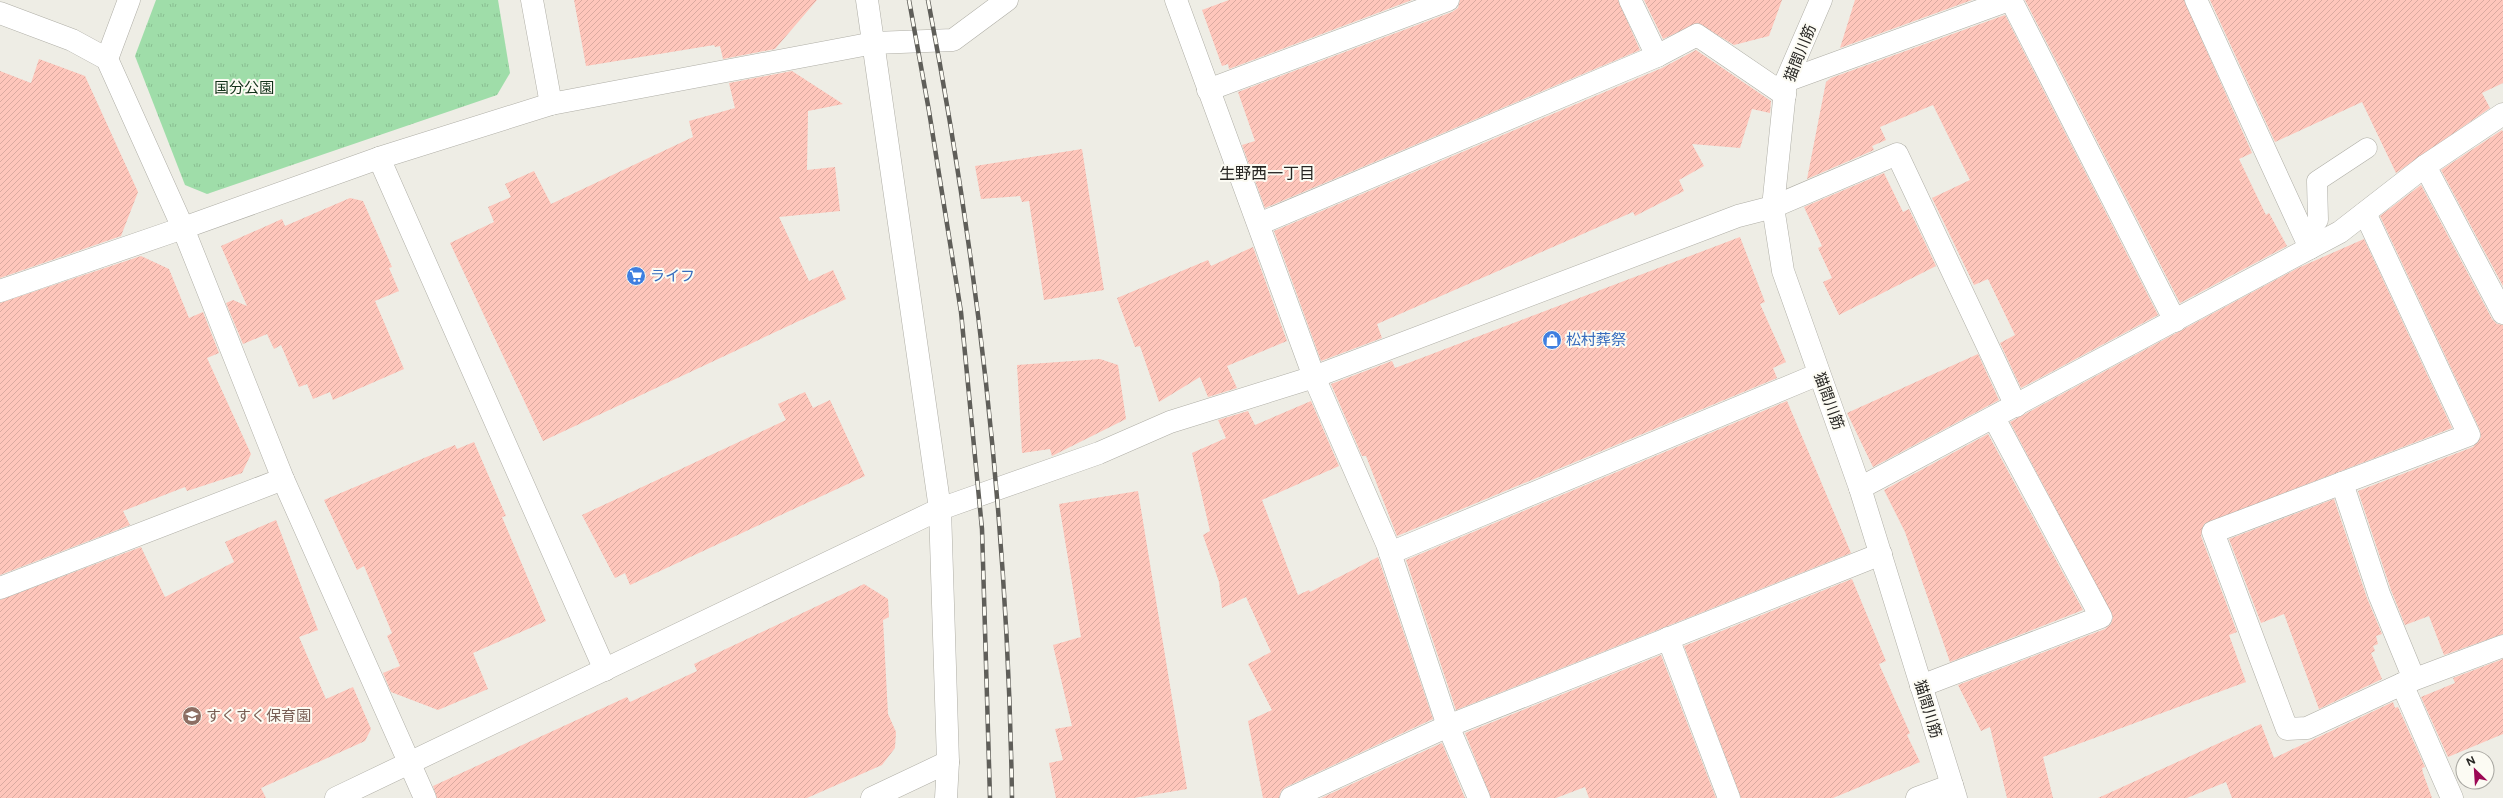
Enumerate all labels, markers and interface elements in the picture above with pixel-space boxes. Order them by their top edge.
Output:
street label: 猫間川筋 [1780,22,1820,84]
park label: 国分公園 [214,79,274,97]
district label: 生野西一丁目 [1219,164,1315,183]
supermarket icon: ライフ [625,265,647,287]
place label: ライフ [650,267,695,285]
shop icon: 松村葬祭 [1541,329,1563,351]
place label: 松村葬祭 [1566,331,1626,349]
street label: 猫間川筋 [1810,370,1848,432]
street label: 猫間川筋 [1911,678,1945,740]
school or university icon: すくすく保育園 [181,705,203,727]
place label: すくすく保育園 [206,707,311,725]
north arrow [2455,750,2495,790]
text: N [2464,754,2478,769]

